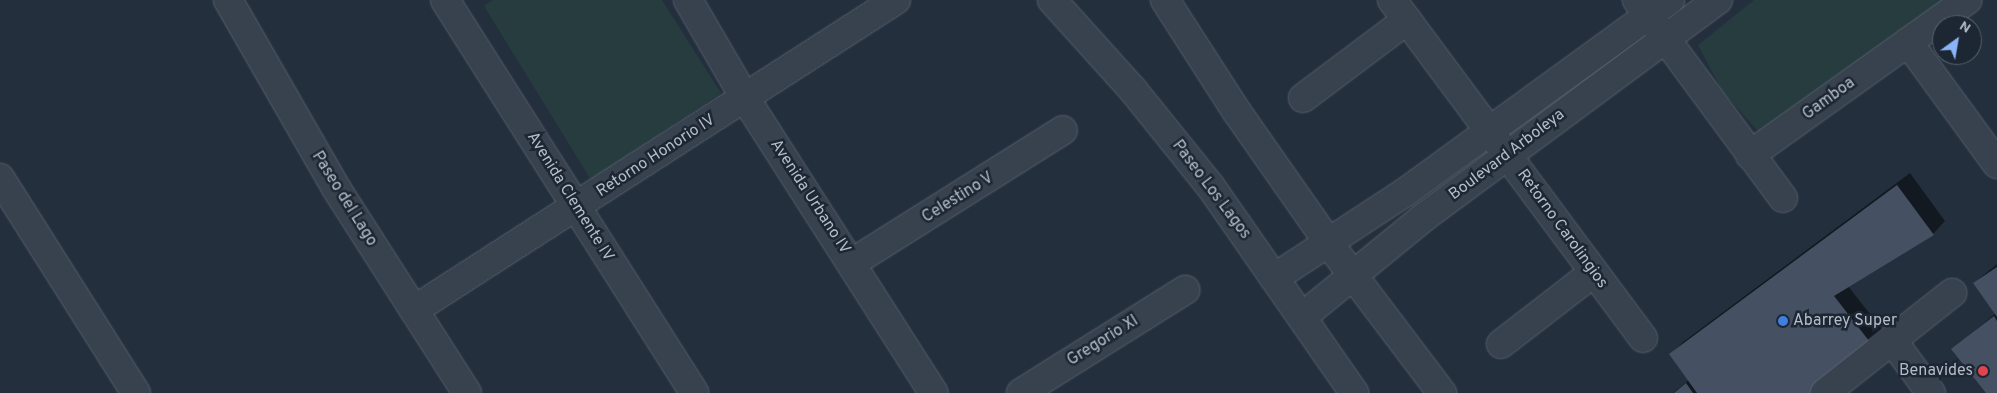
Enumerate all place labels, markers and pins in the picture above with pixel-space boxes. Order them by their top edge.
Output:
place label: Abarrey Super [1793,311,1897,331]
marker: Abarrey Super [1777,315,1789,327]
place label: Benavides [1899,361,1973,381]
marker: Benavides [1977,365,1989,377]

